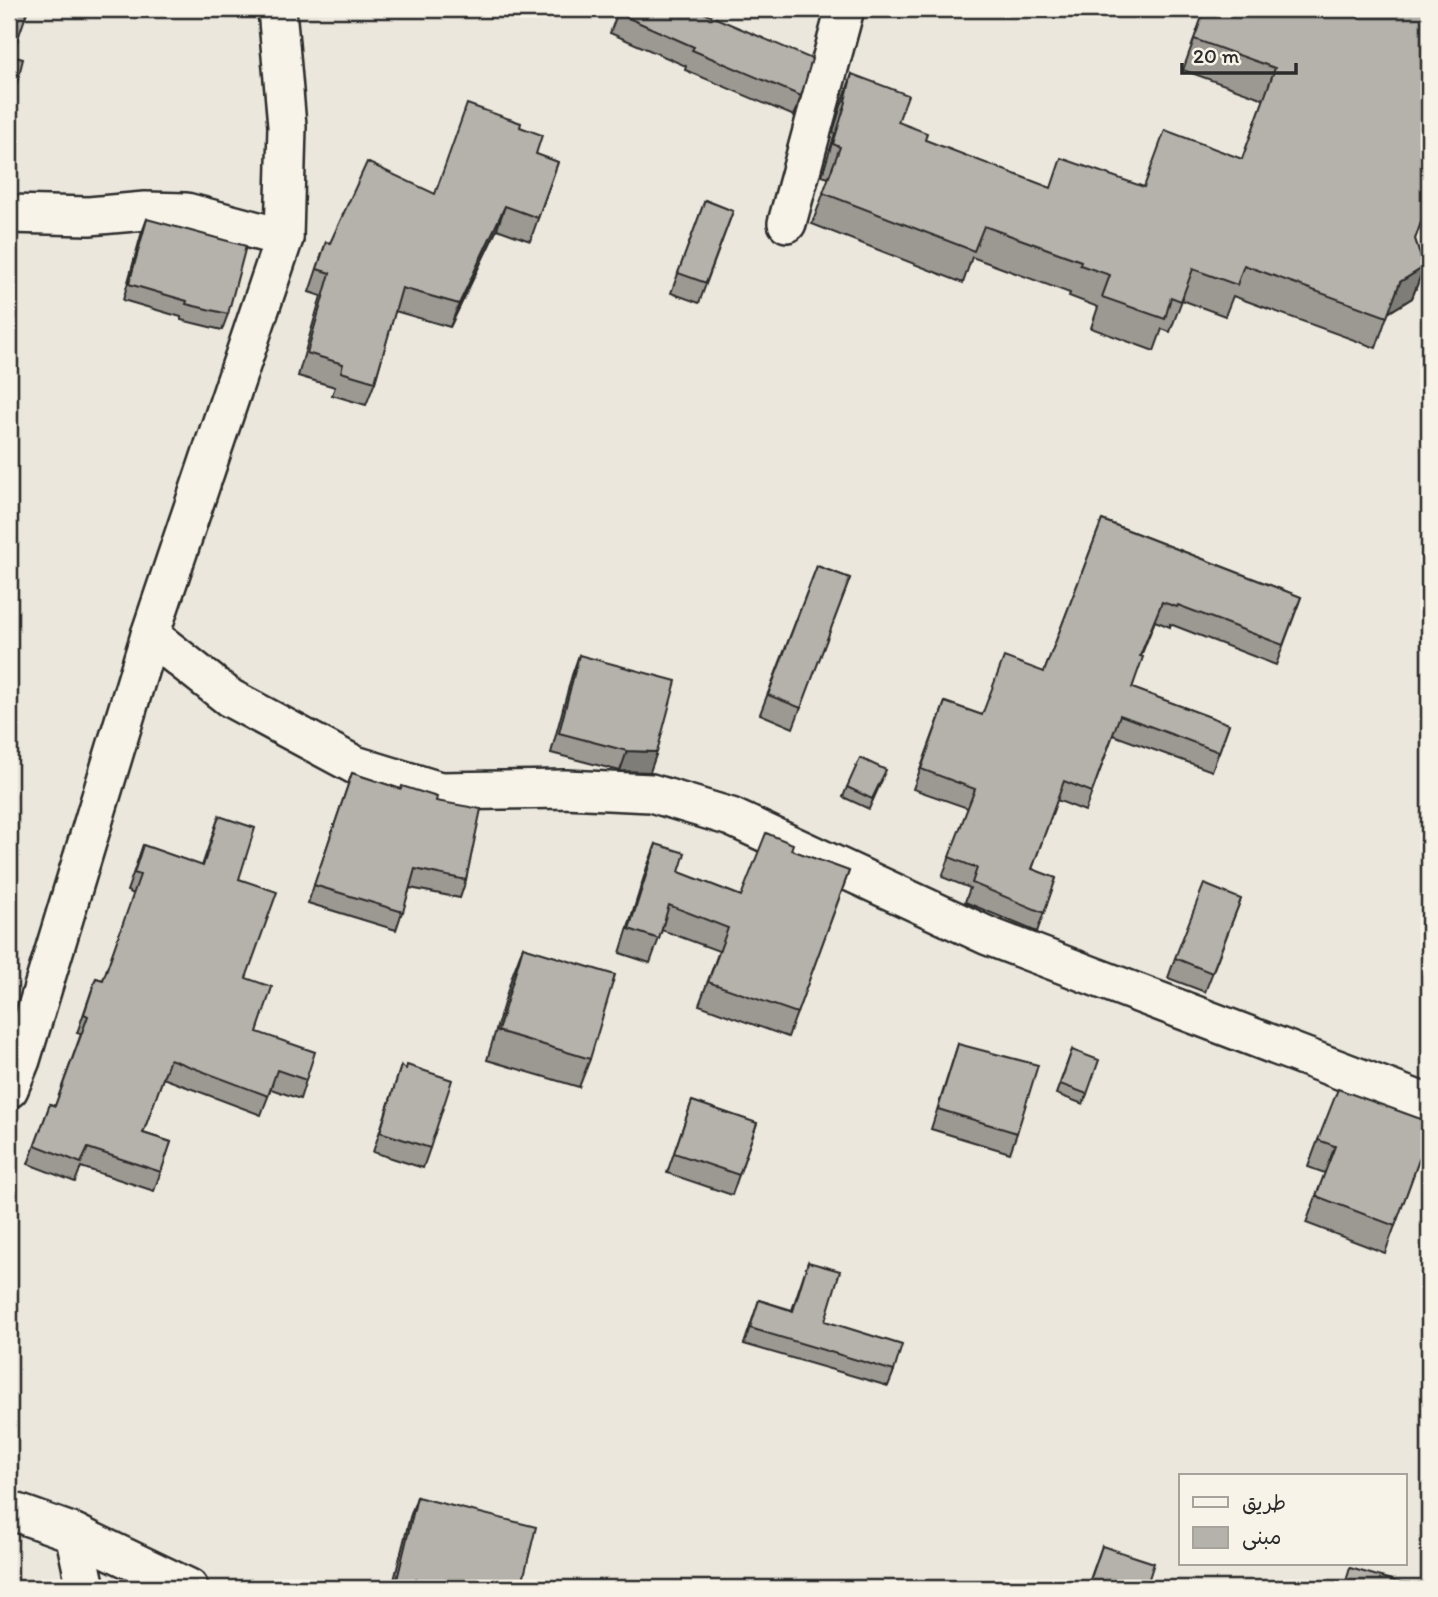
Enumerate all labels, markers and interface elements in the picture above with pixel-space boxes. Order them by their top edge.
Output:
scale bar [1182,32,1296,76]
text: 20 m [1193,43,1240,68]
legend [1179,1474,1406,1566]
text: طريق [1242,1490,1286,1515]
text: مبنى [1242,1524,1281,1551]

